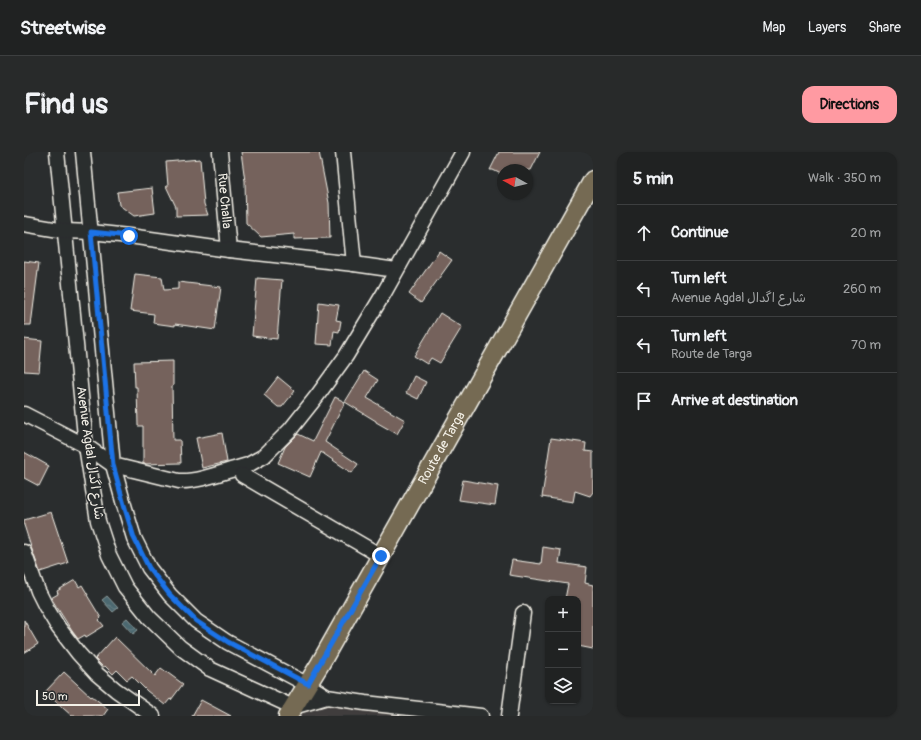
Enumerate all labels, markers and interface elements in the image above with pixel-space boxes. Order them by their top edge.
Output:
text: Streetwise [20,16,106,40]
text: Map [763,19,786,36]
text: Layers [808,19,846,36]
text: Share [868,19,901,36]
button: Directions [802,86,897,123]
text: Find us [24,87,108,122]
north arrow [497,164,533,200]
text: 5 min [633,168,673,189]
text: Walk · 350 m [808,170,881,186]
street label: Rue Challa [214,172,235,229]
icon: ahead [633,222,655,244]
text: Continue [671,223,729,242]
text: 20 m [850,225,881,241]
route start [120,227,138,245]
text: Turn left [671,269,727,288]
icon: left [633,278,655,300]
text: 260 m [843,281,881,297]
text: Avenue Agdal شارع اگدال [671,290,806,306]
text: Turn left [671,327,727,346]
icon: left [633,334,655,356]
text: 70 m [851,337,881,353]
text: Route de Targa [671,346,752,362]
street label: Avenue Agdal شارع اگدال [72,385,107,521]
icon: arrive [633,390,655,412]
text: Arrive at destination [671,391,798,410]
street label: Route de Targa [415,409,469,487]
route end [372,547,390,565]
map controls [545,596,581,704]
button: + [545,596,581,632]
button: − [545,632,581,668]
button: layers [545,668,581,704]
scale bar [36,688,140,707]
text: 50 m [42,690,68,703]

